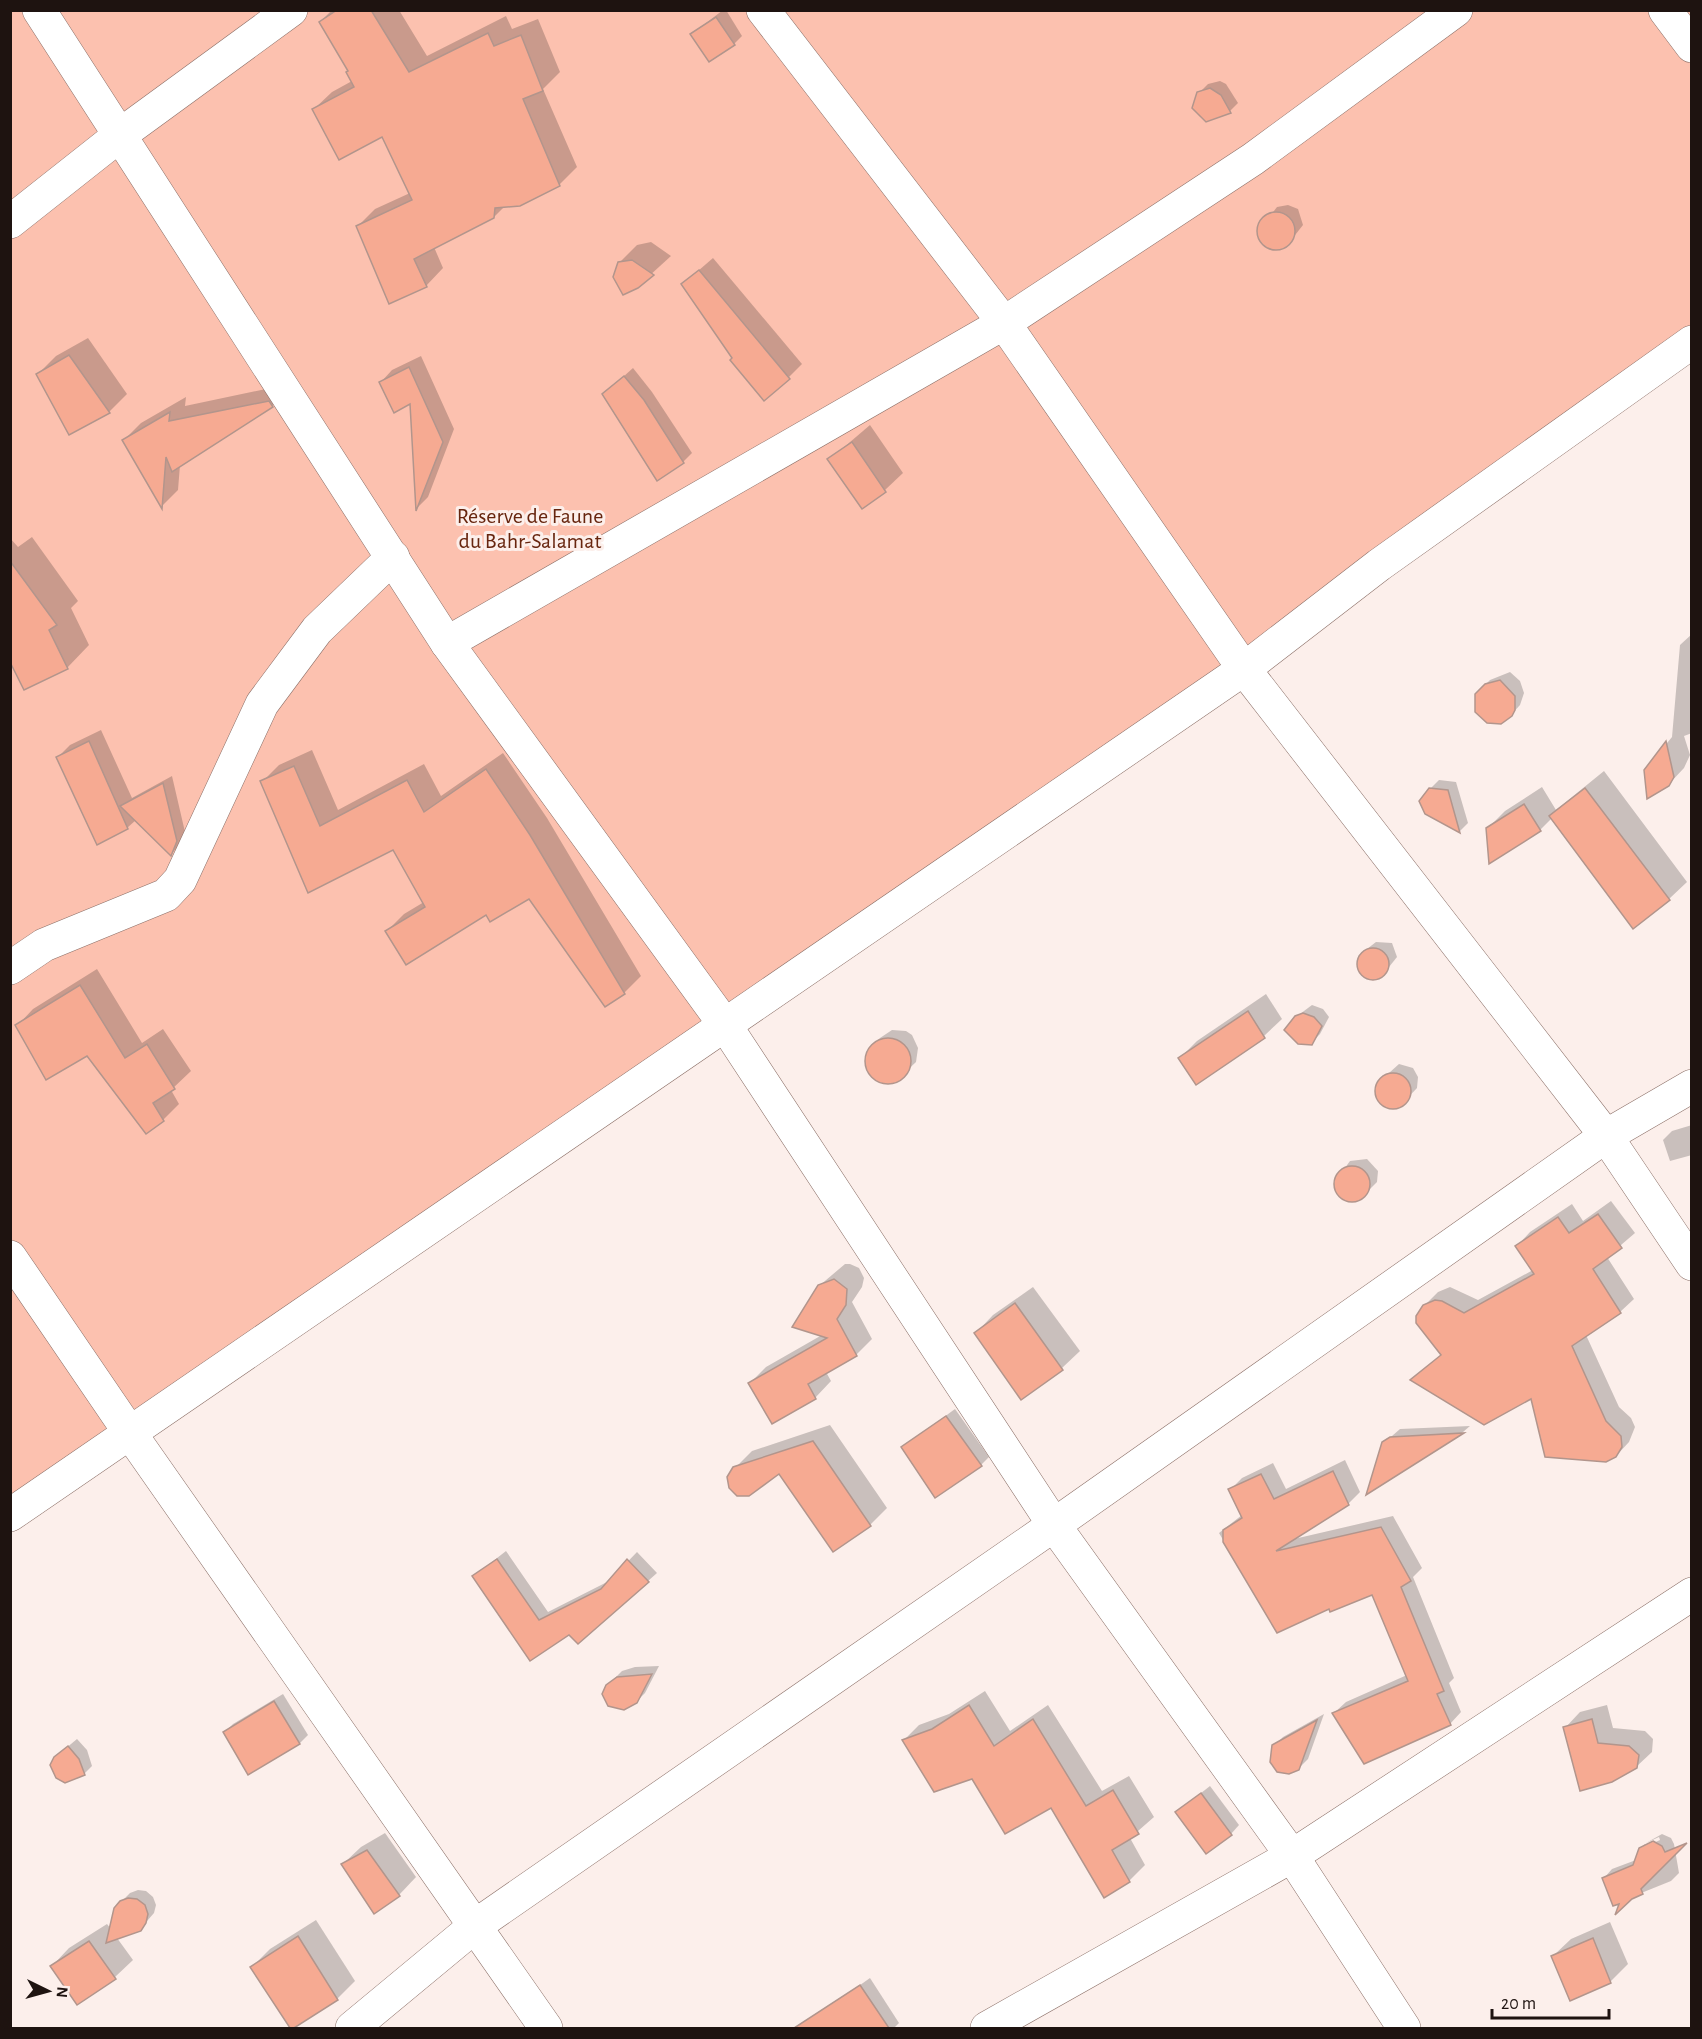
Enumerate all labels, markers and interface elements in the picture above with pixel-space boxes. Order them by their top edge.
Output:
park label: Réserve de Faune du Bahr-Salamat [457,505,603,552]
north arrow [18,1961,78,2021]
scale bar [1492,1982,1609,2020]
text: N [53,1986,70,1998]
text: 20 m [1501,1995,1536,2013]

